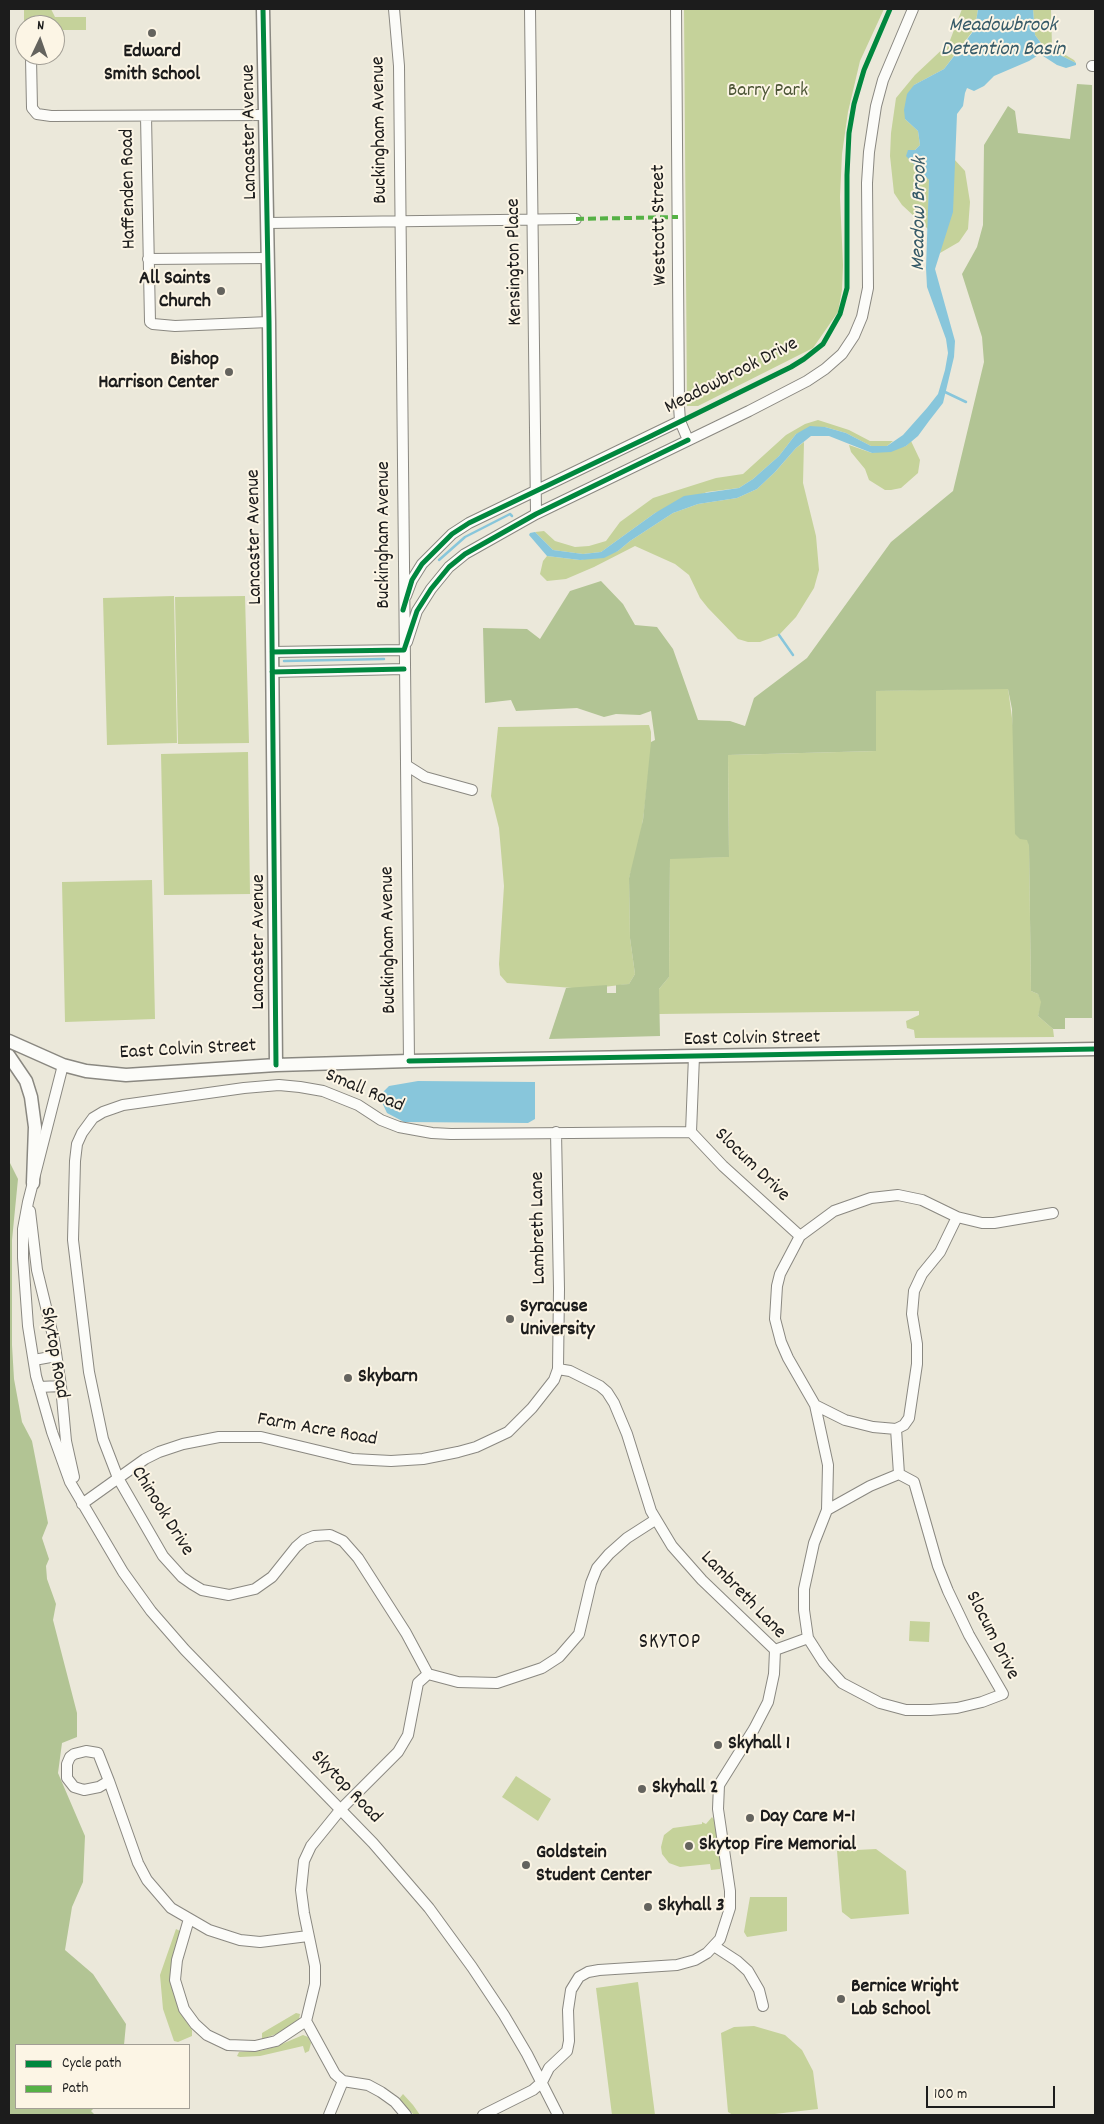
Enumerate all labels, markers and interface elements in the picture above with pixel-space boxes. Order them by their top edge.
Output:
water label: Meadowbrook Detention Basin [941,14,1065,64]
north arrow [15,15,65,65]
text: N [37,16,45,36]
marker: Edward Smith School [146,27,158,39]
place label: Edward Smith School [104,41,200,88]
street label: Buckingham Avenue [368,56,394,204]
street label: Lancaster Avenue [238,64,264,200]
park label: Barry Park [728,80,808,104]
street label: Haffenden Road [117,128,143,250]
water label: Meadow Brook [907,157,935,271]
street label: Westcott Street [648,164,674,286]
street label: Kensington Place [503,198,529,326]
place label: All Saints Church [139,268,211,315]
marker: All Saints Church [215,285,227,297]
street label: Meadowbrook Drive [661,333,803,421]
place label: Bishop Harrison Center [98,349,219,396]
marker: Bishop Harrison Center [223,366,235,378]
street label: Buckingham Avenue [373,461,397,609]
street label: Lancaster Avenue [243,469,269,605]
street label: Buckingham Avenue [377,866,403,1014]
street label: Lancaster Avenue [248,874,272,1010]
street label: East Colvin Street [683,1027,821,1053]
street label: East Colvin Street [119,1035,257,1067]
street label: Small Road [321,1065,407,1119]
street label: Slocum Drive [708,1124,794,1208]
street label: Lambreth Lane [527,1171,553,1285]
place label: Syracuse University [520,1296,595,1343]
street label: Skytop Road [33,1305,73,1401]
marker: Syracuse University [504,1313,516,1325]
place label: Skybarn [358,1366,418,1390]
marker: Skybarn [342,1372,354,1384]
street label: Farm Acre Road [255,1409,379,1453]
street label: Chinook Drive [124,1463,198,1561]
street label: Lambreth Lane [694,1547,790,1645]
street label: Slocum Drive [959,1588,1023,1684]
district label: SKYTOP [638,1631,702,1657]
place label: Skyhall 1 [728,1733,790,1757]
marker: Skyhall 1 [712,1739,724,1751]
street label: Skytop Road [304,1746,386,1830]
place label: Skyhall 2 [652,1777,718,1801]
marker: Skyhall 2 [636,1783,648,1795]
place label: Day Care M-1 [760,1806,855,1830]
marker: Day Care M-1 [744,1812,756,1824]
place label: Skytop Fire Memorial [699,1834,856,1858]
marker: Skytop Fire Memorial [683,1840,695,1852]
place label: Goldstein Student Center [536,1842,652,1889]
marker: Goldstein Student Center [520,1859,532,1871]
place label: Skyhall 3 [658,1895,725,1919]
marker: Skyhall 3 [642,1901,654,1913]
place label: Bernice Wright Lab School [851,1976,959,2023]
marker: Bernice Wright Lab School [835,1993,847,2005]
legend [15,2044,190,2109]
text: Cycle path [62,2053,121,2075]
scale bar [929,2076,1058,2108]
text: Path [62,2078,88,2100]
text: 100 m [934,2084,967,2106]

